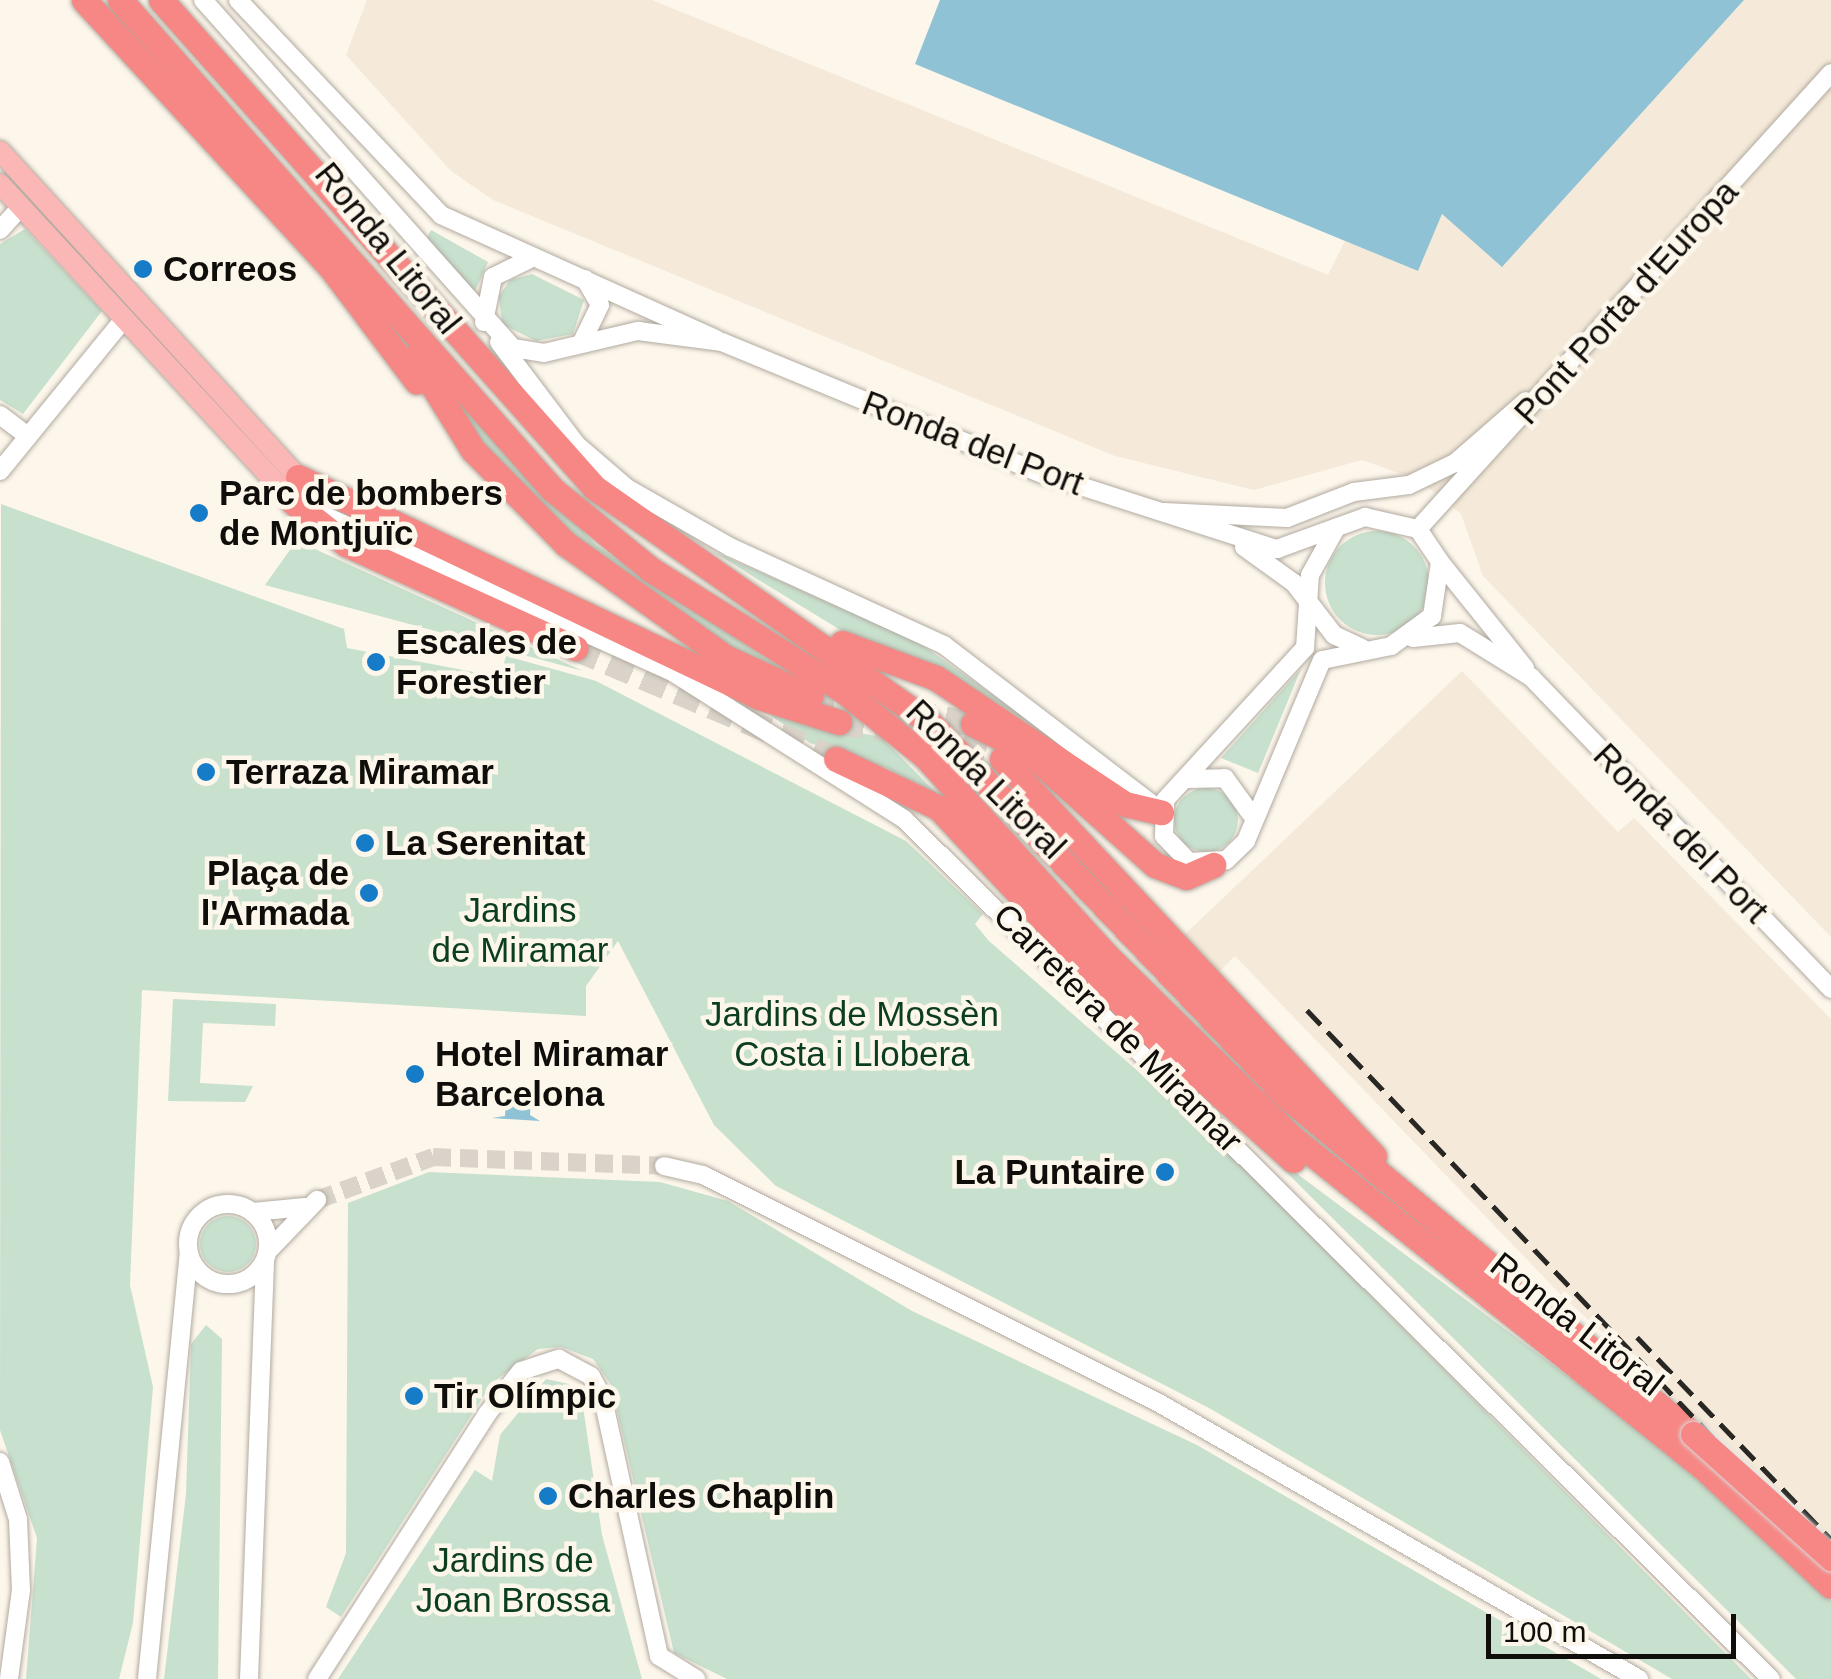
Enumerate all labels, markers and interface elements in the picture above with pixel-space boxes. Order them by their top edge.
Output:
street label: Ronda Litoral [306,154,470,342]
street label: Pont Porta d'Europa [1505,171,1747,433]
place label: Correos [163,248,297,290]
marker: Correos [132,258,154,280]
street label: Ronda del Port [856,382,1090,504]
place label: Parc de bombers de Montjuïc [219,472,503,554]
marker: Parc de bombers de Montjuïc [188,502,210,524]
place label: Escales de Forestier [396,621,577,703]
marker: Escales de Forestier [365,651,387,673]
street label: Ronda Litoral [898,691,1074,867]
street label: Ronda del Port [1585,734,1777,932]
place label: Terraza Miramar [226,751,494,793]
marker: Terraza Miramar [195,761,217,783]
place label: La Serenitat [385,822,585,864]
marker: La Serenitat [354,832,376,854]
place label: Plaça de l'Armada [201,852,349,934]
marker: Plaça de l'Armada [358,882,380,904]
park label: Jardins de Miramar [432,889,608,971]
street label: Carretera de Miramar [985,895,1251,1161]
park label: Jardins de Mossèn Costa i Llobera [705,993,999,1075]
place label: Hotel Miramar Barcelona [435,1033,668,1115]
marker: Hotel Miramar Barcelona [404,1063,426,1085]
place label: La Puntaire [954,1151,1145,1193]
marker: La Puntaire [1154,1161,1176,1183]
street label: Ronda Litoral [1482,1243,1672,1405]
place label: Tir Olímpic [434,1375,616,1417]
marker: Tir Olímpic [403,1385,425,1407]
place label: Charles Chaplin [568,1475,834,1517]
marker: Charles Chaplin [537,1485,559,1507]
park label: Jardins de Joan Brossa [416,1539,610,1621]
scale bar [1491,1594,1741,1656]
text: 100 m [1503,1615,1586,1648]

